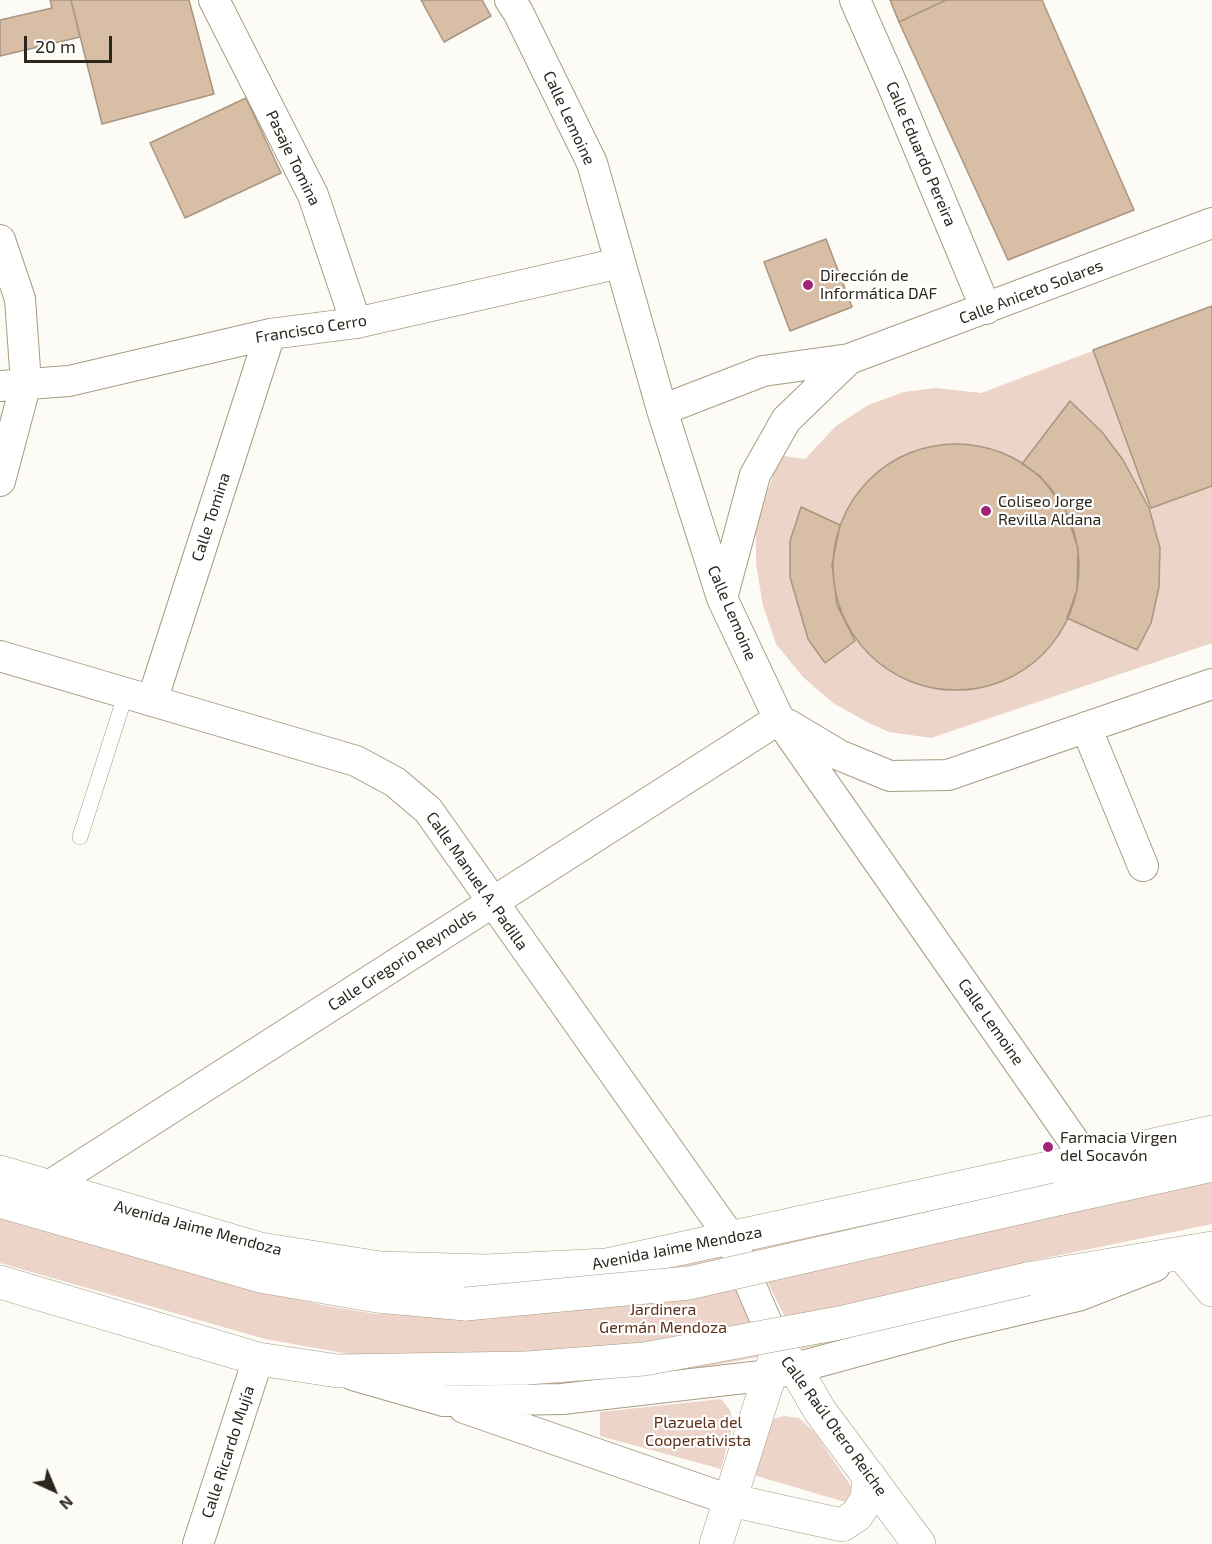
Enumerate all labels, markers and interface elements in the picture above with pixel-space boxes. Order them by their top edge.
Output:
scale bar [27,24,116,62]
text: 20 m [35,35,76,57]
street label: Calle Lemoine [539,68,599,168]
street label: Calle Eduardo Pereira [882,79,960,229]
street label: Pasaje Tomina [262,107,324,209]
street label: Calle Aniceto Solares [956,256,1106,328]
place label: Dirección de Informática DAF [820,266,937,304]
marker: Dirección de Informática DAF [801,278,815,292]
street label: Francisco Cerro [254,311,368,347]
street label: Calle Tomina [188,470,234,564]
place label: Coliseo Jorge Revilla Aldana [998,492,1101,530]
marker: Coliseo Jorge Revilla Aldana [979,504,993,518]
street label: Calle Lemoine [703,563,761,663]
street label: Calle Manuel A. Padilla [422,808,532,954]
street label: Calle Gregorio Reynolds [324,905,480,1015]
street label: Calle Lemoine [954,975,1028,1069]
place label: Farmacia Virgen del Socavón [1060,1128,1177,1166]
marker: Farmacia Virgen del Socavón [1041,1140,1055,1154]
street label: Avenida Jaime Mendoza [112,1196,284,1260]
street label: Avenida Jaime Mendoza [590,1222,764,1274]
park label: Jardinera Germán Mendoza [599,1300,727,1338]
street label: Calle Raúl Otero Reiche [777,1352,891,1500]
street label: Calle Ricardo Mujía [198,1383,258,1521]
park label: Plazuela del Cooperativista [645,1413,751,1451]
north arrow [24,1460,84,1520]
text: N [56,1492,78,1514]

